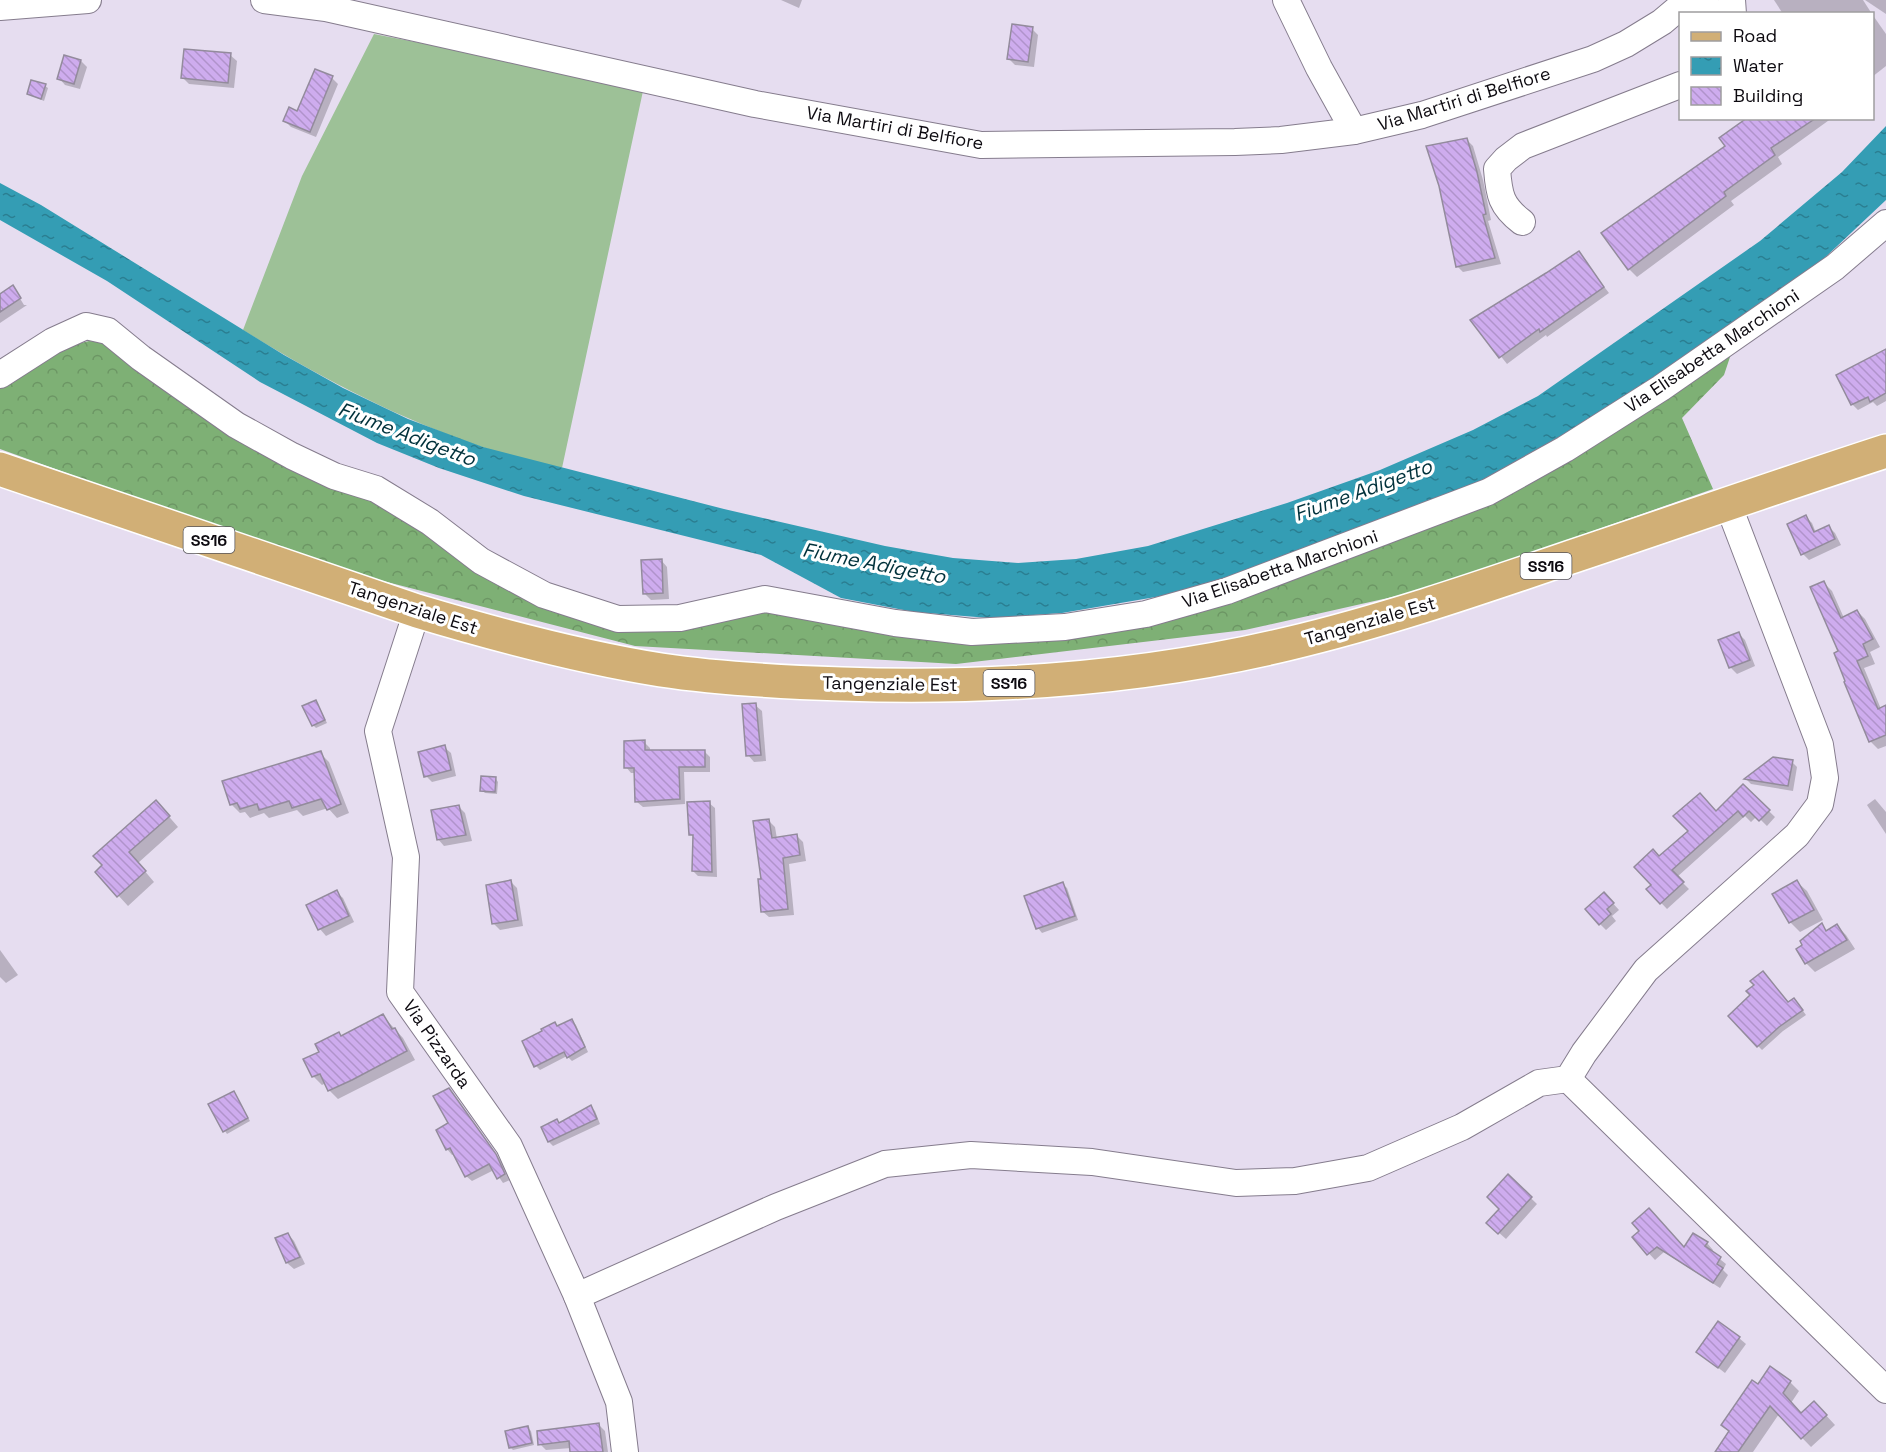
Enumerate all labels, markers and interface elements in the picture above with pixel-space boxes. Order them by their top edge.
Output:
legend [1679,12,1874,120]
text: Road [1733,24,1777,47]
text: Water [1733,54,1784,77]
street label: Via Martiri di Belfiore [1375,61,1553,136]
text: Building [1733,84,1803,107]
street label: Via Martiri di Belfiore [805,101,985,154]
street label: Via Elisabetta Marchioni [1620,284,1803,418]
water label: Fiume Adigetto [335,396,480,472]
water label: Fiume Adigetto [1290,453,1436,527]
street label: Via Elisabetta Marchioni [1179,524,1381,613]
road number: SS16 [184,527,234,553]
water label: Fiume Adigetto [800,536,948,590]
road number: SS16 [1520,553,1572,579]
street label: Tangenziale Est [345,576,481,639]
street label: Tangenziale Est [1302,591,1438,650]
road number: SS16 [984,670,1034,696]
street label: Tangenziale Est [822,671,958,696]
street label: Via Pizzarda [398,995,476,1093]

